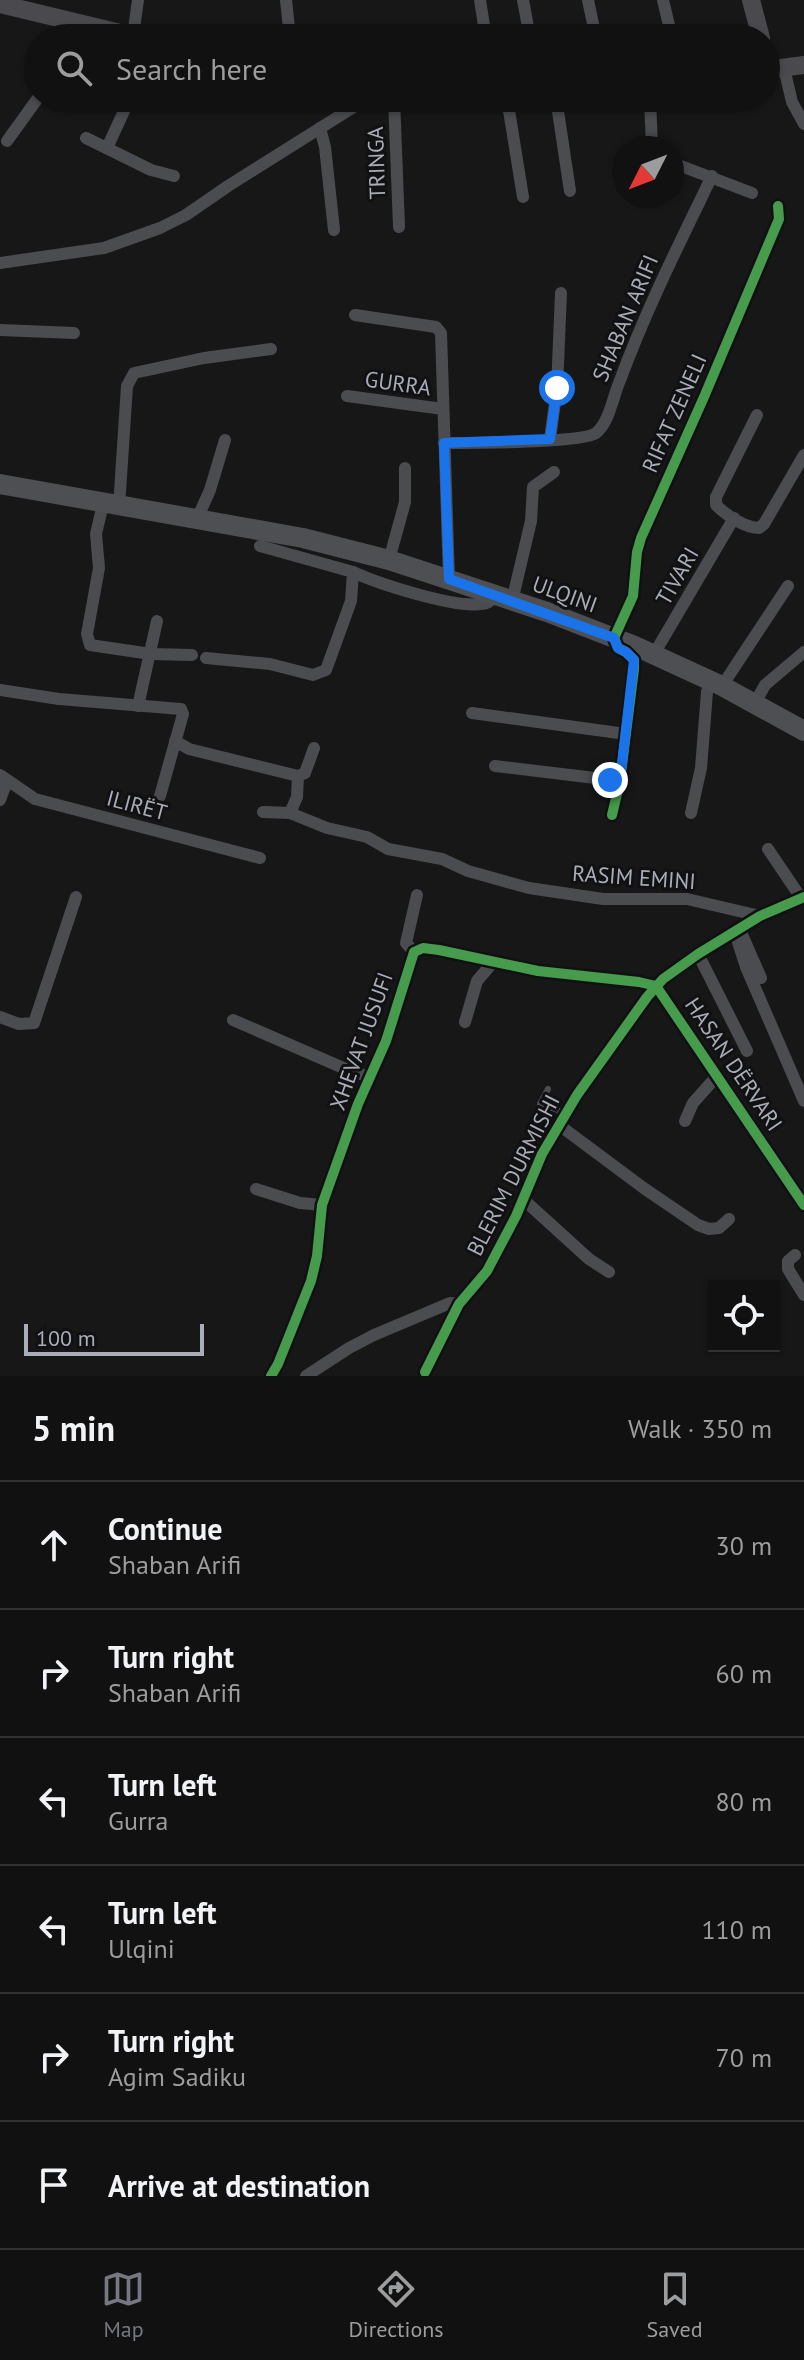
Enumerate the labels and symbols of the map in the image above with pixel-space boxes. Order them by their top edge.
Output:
street label: TRINGA [361,126,391,200]
north arrow [612,136,684,208]
street label: SHABAN ARIFI [586,250,664,386]
street label: RIFAT ZENELI [635,349,713,477]
street label: GURRA [363,365,433,401]
route start [539,370,575,406]
street label: TIVARI [649,542,705,610]
street label: ULQINI [529,569,601,619]
route end [592,762,628,798]
street label: ILIRËT [104,784,170,826]
street label: RASIM EMINI [571,859,697,895]
street label: XHEVAT JUSUFI [323,968,399,1114]
street label: HASAN DËRVARI [679,992,789,1136]
street label: BLERIM DURMISHI [460,1090,566,1260]
scale bar [24,1320,204,1356]

